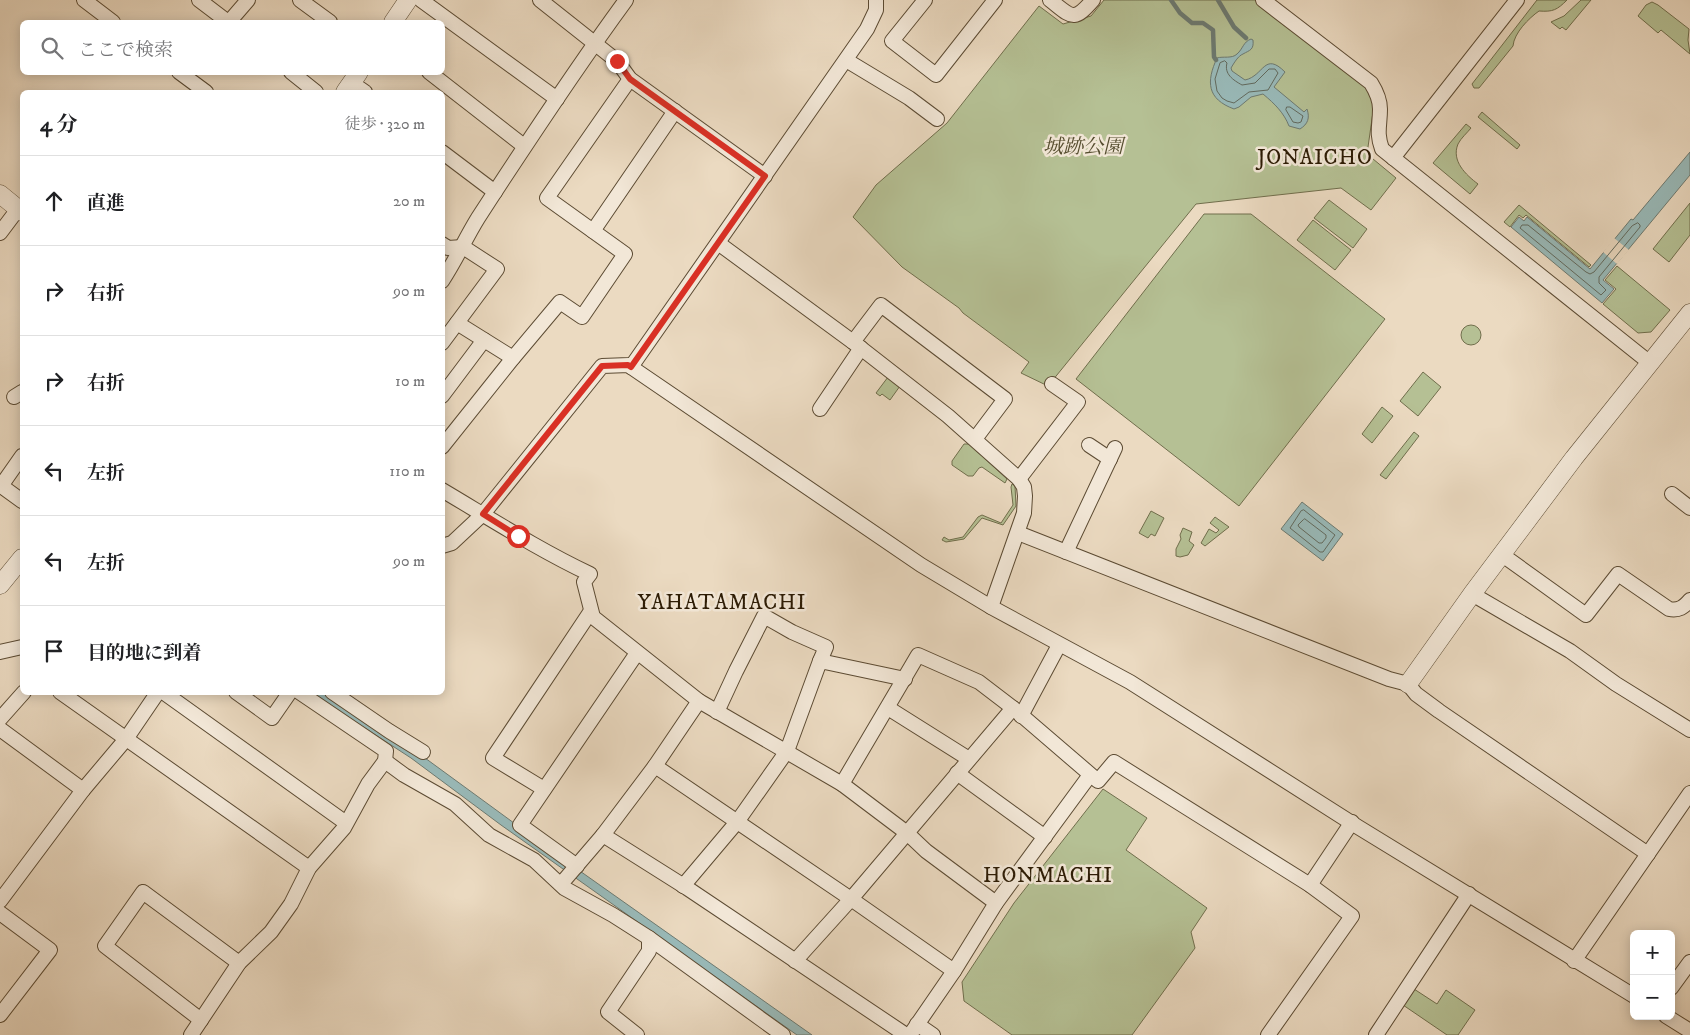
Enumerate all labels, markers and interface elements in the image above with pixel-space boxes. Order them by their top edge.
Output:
search box [20,20,445,75]
icon: search [38,34,66,62]
text: ここで検索 [78,39,173,62]
route end [606,50,629,73]
text: 4 分 [40,112,78,138]
text: 徒歩 · 320 m [344,114,425,134]
park label: 城跡公園 [1043,135,1126,160]
district label: JONAICHO [1255,145,1373,171]
icon: ahead [40,187,68,215]
text: 20 m [393,191,425,211]
text: 直進 [87,192,125,215]
icon: right [40,277,68,305]
text: 90 m [393,281,425,301]
text: 右折 [87,282,125,305]
icon: right [40,367,68,395]
text: 10 m [395,371,425,391]
text: 右折 [87,372,125,395]
icon: left [40,457,68,485]
text: 110 m [389,461,425,481]
text: 左折 [87,462,125,485]
route start [507,525,530,548]
icon: left [40,547,68,575]
text: 90 m [393,551,425,571]
text: 左折 [87,552,125,575]
district label: YAHATAMACHI [638,590,806,616]
icon: arrive [40,637,68,665]
text: 目的地に到着 [87,642,201,665]
district label: HONMACHI [983,863,1113,889]
map controls [1630,930,1675,1020]
button: + [1630,930,1675,975]
button: − [1630,975,1675,1020]

